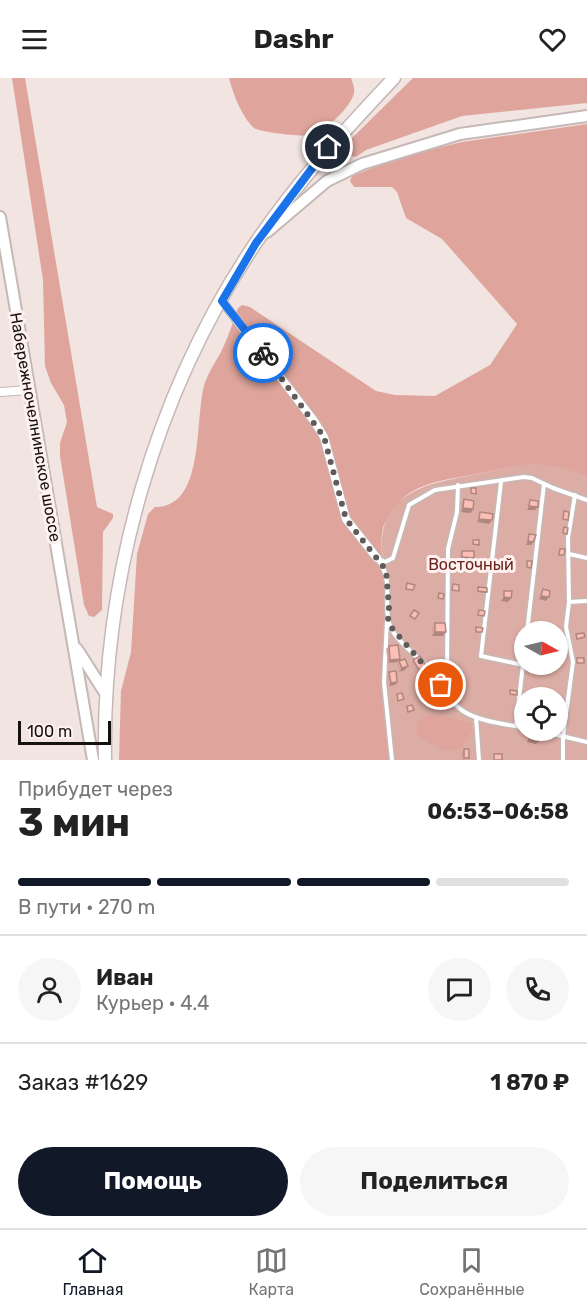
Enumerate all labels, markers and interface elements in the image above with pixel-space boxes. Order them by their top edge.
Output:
icon: menu [18,23,51,56]
text: Dashr [253,23,334,55]
icon: heart [536,23,569,56]
pin [302,121,353,172]
icon: home [311,130,344,163]
street label: Набережночелнинское шоссе [6,311,65,543]
courier [233,323,293,383]
icon: bike [247,337,280,370]
park label: Восточный [428,555,514,574]
north arrow [514,621,568,675]
map controls [514,621,568,741]
pin [415,659,466,710]
icon: bag [424,668,457,701]
button: locate [514,687,568,741]
scale bar [18,718,111,746]
text: 100 m [27,722,72,741]
text: Прибудет через [18,777,173,801]
text: 06:53–06:58 [427,798,569,825]
text: 3 мин [18,800,130,846]
text: В пути · 270 m [18,895,155,919]
button: person [18,958,81,1021]
button: chat [428,958,491,1021]
button: phone [506,958,569,1021]
text: Иван [96,964,154,991]
text: Курьер · 4.4 [96,991,209,1015]
text: Заказ #1629 [18,1069,148,1096]
text: 1 870 ₽ [490,1069,569,1096]
button: Помощь [18,1147,288,1216]
button: Поделиться [300,1147,569,1216]
tab: Главная [63,1244,123,1299]
tab: Карта [248,1244,294,1299]
tab: Сохранённые [419,1244,524,1299]

